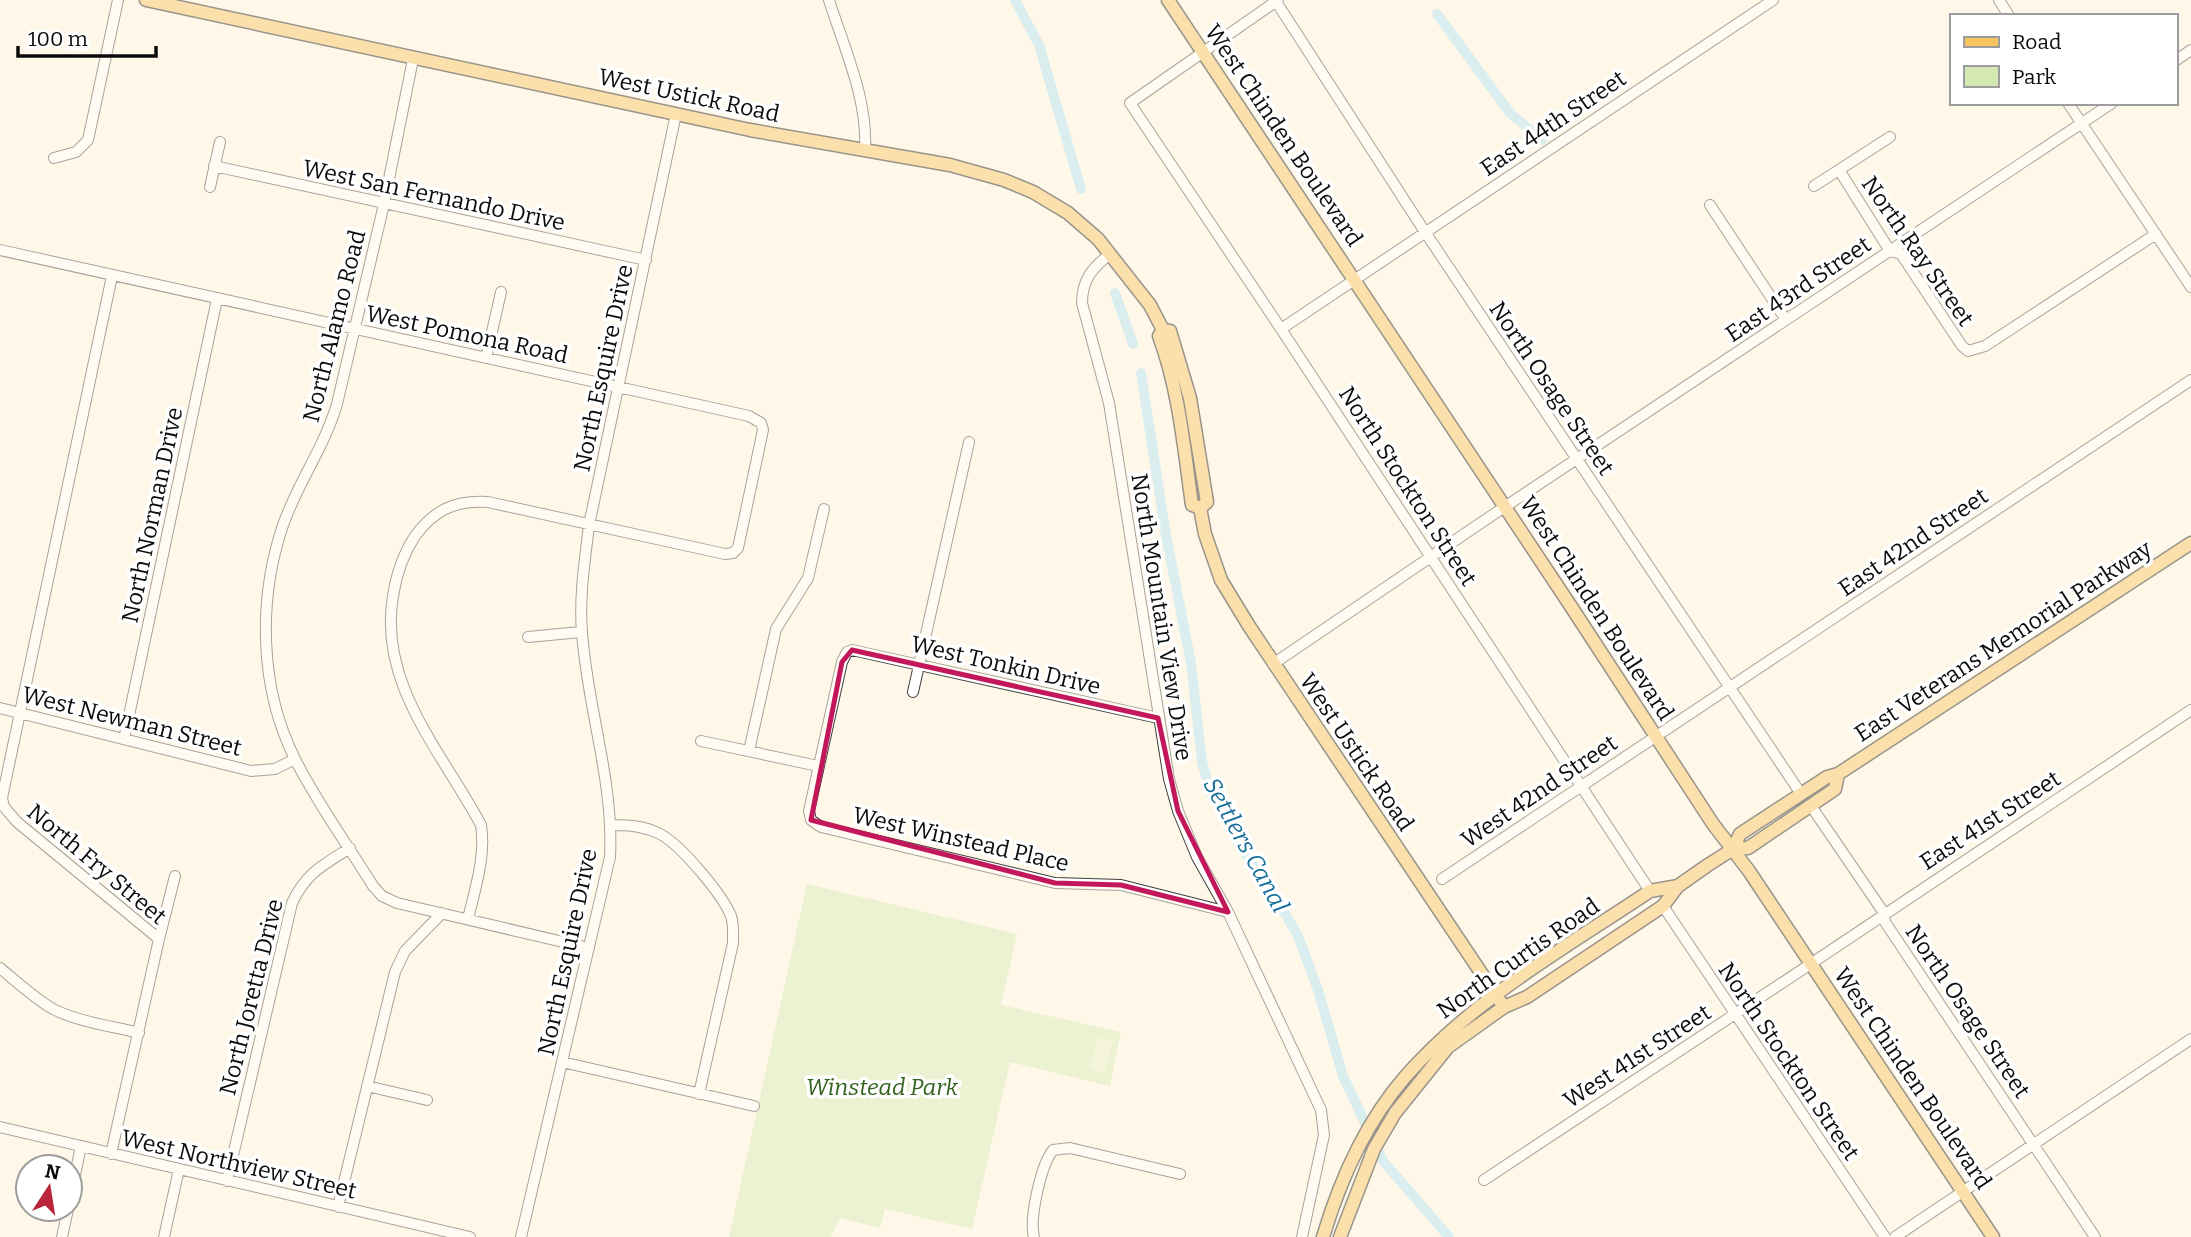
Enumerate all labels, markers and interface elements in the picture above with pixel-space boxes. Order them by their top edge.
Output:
scale bar [18,14,156,58]
legend [1950,14,2177,105]
street label: West Chinden Boulevard [1199,19,1369,252]
text: 100 m [28,26,88,52]
text: Road [2012,29,2061,55]
street label: West Ustick Road [596,62,782,128]
street label: East 44th Street [1475,64,1631,182]
text: Park [2012,64,2056,90]
street label: West San Fernando Drive [300,153,568,237]
street label: North Ray Street [1856,171,1980,331]
street label: North Alamo Road [297,227,371,425]
street label: East 43rd Street [1720,230,1876,348]
street label: North Esquire Drive [567,262,639,474]
street label: North Osage Street [1484,296,1620,480]
street label: West Pomona Road [363,299,571,369]
street label: North Stockton Street [1333,381,1483,591]
street label: North Norman Drive [115,405,189,625]
street label: North Mountain View Drive [1125,471,1199,763]
street label: East 42nd Street [1833,482,1993,602]
street label: West Chinden Boulevard [1514,491,1680,726]
street label: East Veterans Memorial Parkway [1849,534,2157,748]
street label: West Tonkin Drive [908,630,1104,700]
street label: West Ustick Road [1294,668,1420,837]
street label: West Newman Street [19,680,245,762]
street label: West 42nd Street [1456,728,1622,854]
street label: East 41st Street [1914,764,2066,876]
water label: Settlers Canal [1197,773,1295,917]
street label: North Fry Street [22,798,172,930]
street label: West Winstead Place [850,801,1072,877]
street label: North Esquire Drive [531,846,603,1058]
street label: North Curtis Road [1431,891,1605,1024]
street label: North Joretta Drive [213,896,289,1098]
street label: North Osage Street [1900,919,2036,1103]
street label: North Stockton Street [1712,957,1866,1165]
street label: West Chinden Boulevard [1828,962,1998,1195]
street label: West 41st Street [1558,998,1716,1114]
park label: Winstead Park [806,1073,958,1101]
street label: West Northview Street [119,1123,359,1205]
north arrow [14,1153,84,1223]
text: N [43,1159,62,1185]

